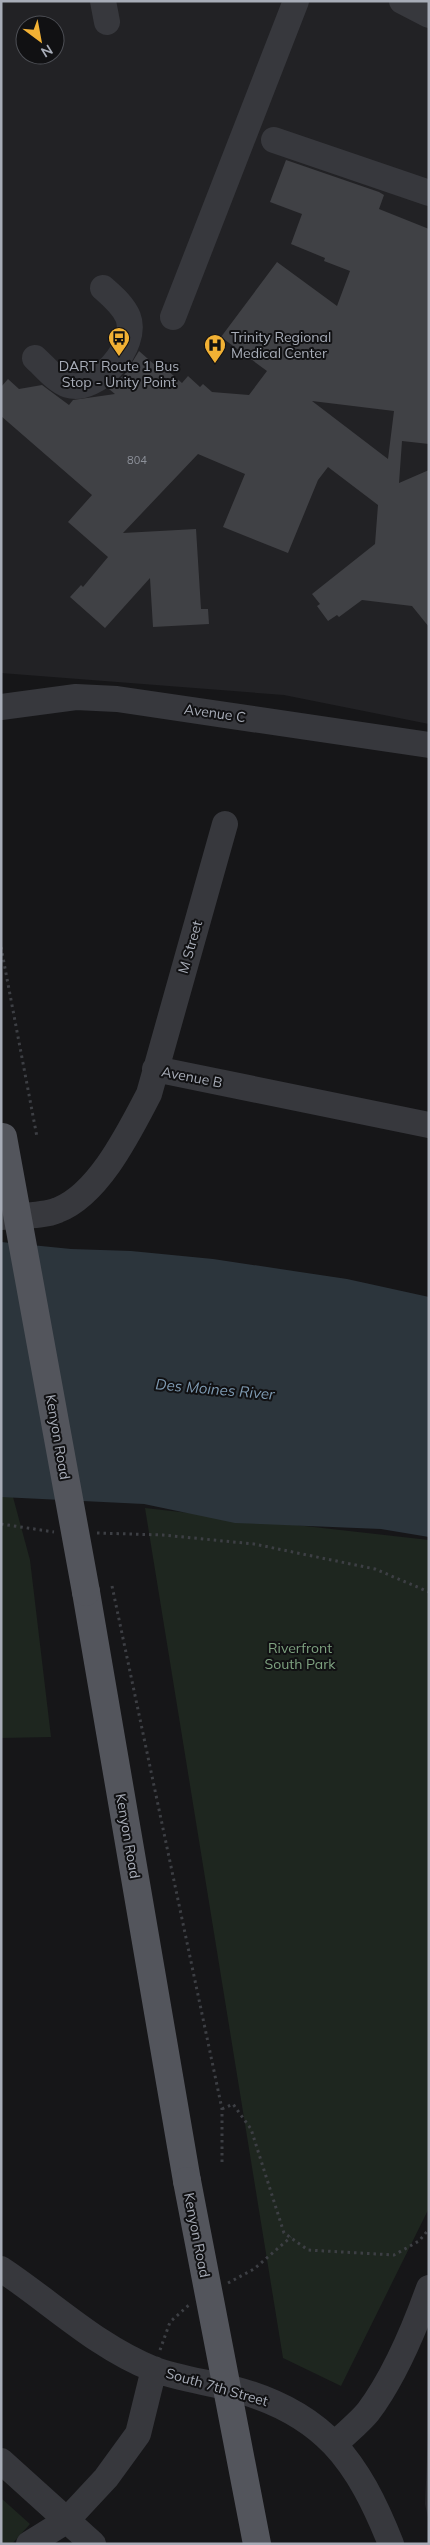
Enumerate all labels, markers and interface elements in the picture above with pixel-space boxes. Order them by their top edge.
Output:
north arrow [15,15,65,65]
text: N [38,41,56,61]
bus stop icon: DART Route 1 Bus Stop - Unity Point [107,326,131,357]
place label: Trinity Regional Medical Center [231,328,331,362]
hospital icon: Trinity Regional Medical Center [203,333,227,364]
place label: DART Route 1 Bus Stop - Unity Point [59,357,179,391]
house number: 804 [127,453,147,467]
street label: Avenue C [183,700,247,726]
street label: M Street [174,918,206,976]
street label: Avenue B [160,1062,224,1092]
water label: Des Moines River [155,1374,276,1404]
street label: Kenyon Road [42,1393,74,1481]
park label: Riverfront South Park [264,1639,336,1673]
street label: Kenyon Road [112,1792,144,1880]
street label: Kenyon Road [180,2191,214,2279]
street label: South 7th Street [164,2364,270,2410]

